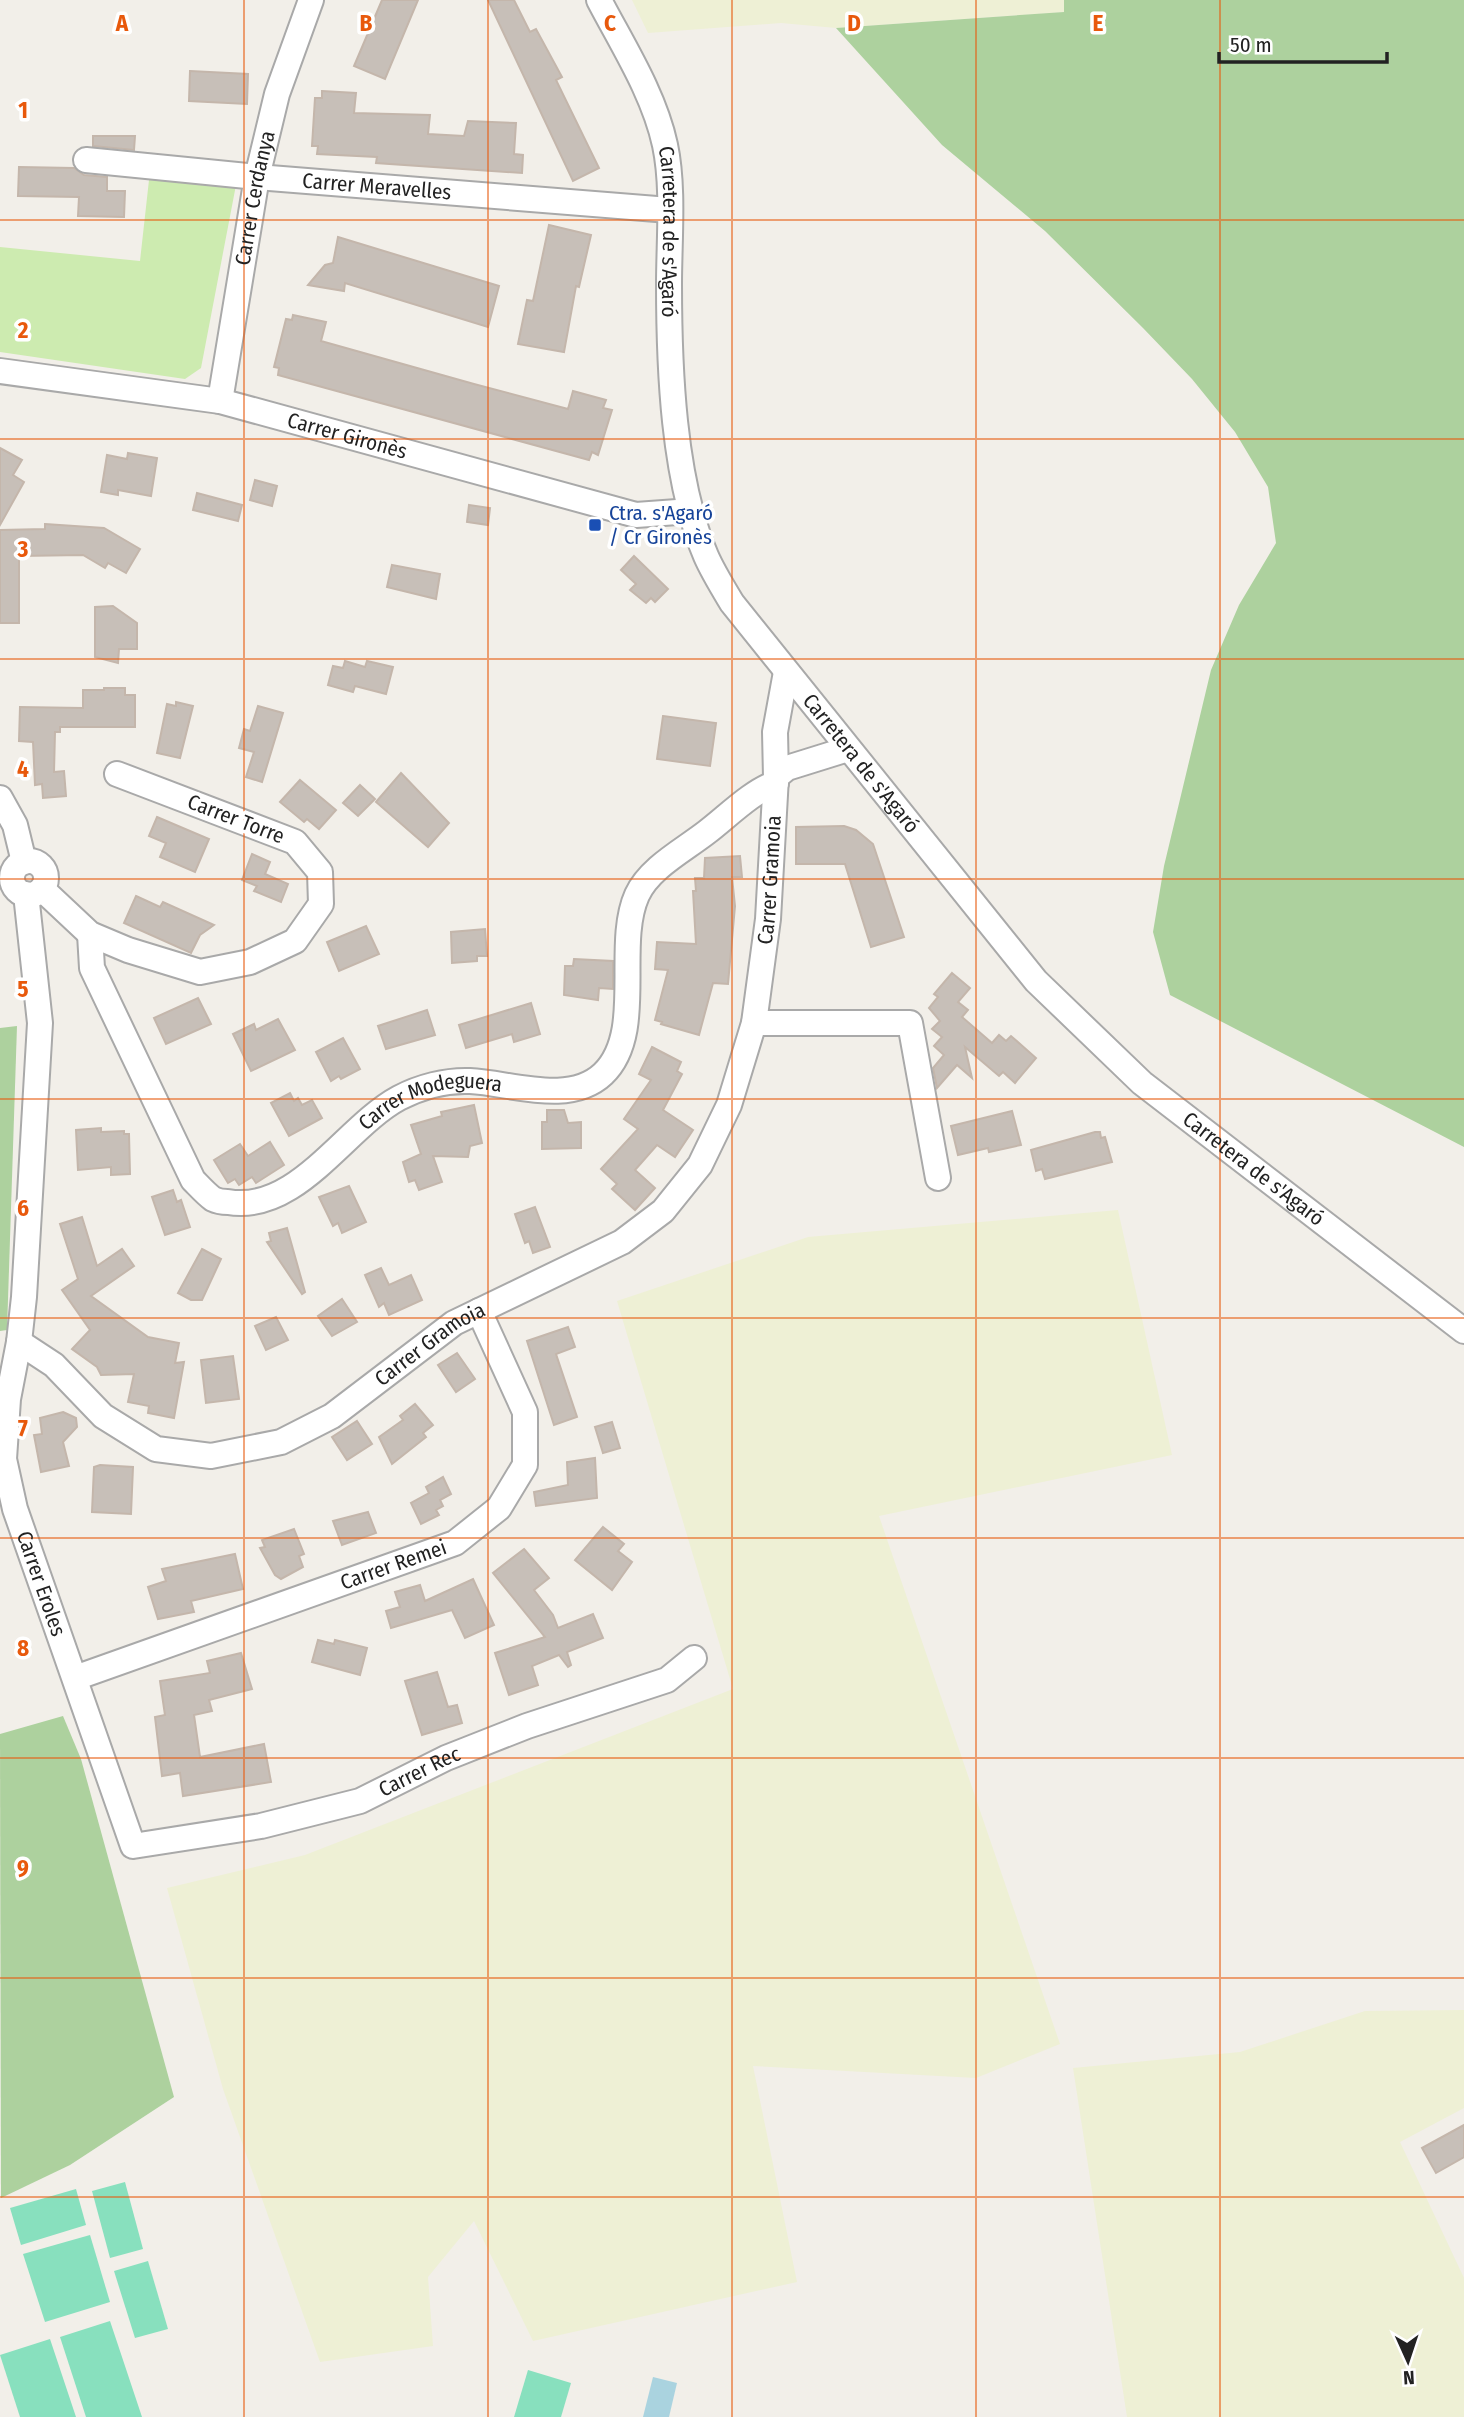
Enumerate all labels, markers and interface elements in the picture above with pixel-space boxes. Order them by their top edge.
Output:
text: A [115,9,129,37]
text: B [360,9,373,37]
text: C [604,9,616,37]
text: D [847,9,861,37]
text: E [1093,9,1104,37]
scale bar [1219,21,1387,65]
text: 50 m [1230,32,1272,58]
text: 1 [18,96,28,124]
street label: Carrer Cerdanya [230,128,281,267]
street label: Carretera de s'Agaró [653,144,683,318]
street label: Carrer Meravelles [301,168,452,206]
text: 2 [17,316,29,344]
street label: Carrer Gironès [284,407,410,465]
place label: Ctra. s'Agaró / Cr Gironès [609,500,713,550]
marker: Ctra. s'Agaró / Cr Gironès [587,517,603,533]
text: 3 [17,535,29,563]
street label: Carretera de s'Agaró [797,688,925,838]
text: 4 [17,755,29,783]
street label: Carrer Torre [184,789,288,849]
street label: Carrer Gramoia [752,815,787,946]
text: 5 [17,975,29,1003]
street label: Carrer Modeguera [353,1068,504,1136]
street label: Carretera de s'Agaró [1178,1106,1329,1231]
text: 6 [17,1194,29,1222]
street label: Carrer Gramoia [370,1297,490,1392]
text: 7 [18,1414,28,1442]
street label: Carrer Eroles [11,1528,72,1640]
street label: Carrer Remei [337,1534,450,1596]
text: 8 [17,1634,29,1662]
street label: Carrer Rec [374,1741,464,1803]
text: 9 [17,1854,29,1882]
north arrow [1373,2326,1443,2396]
text: N [1403,2366,1415,2389]

